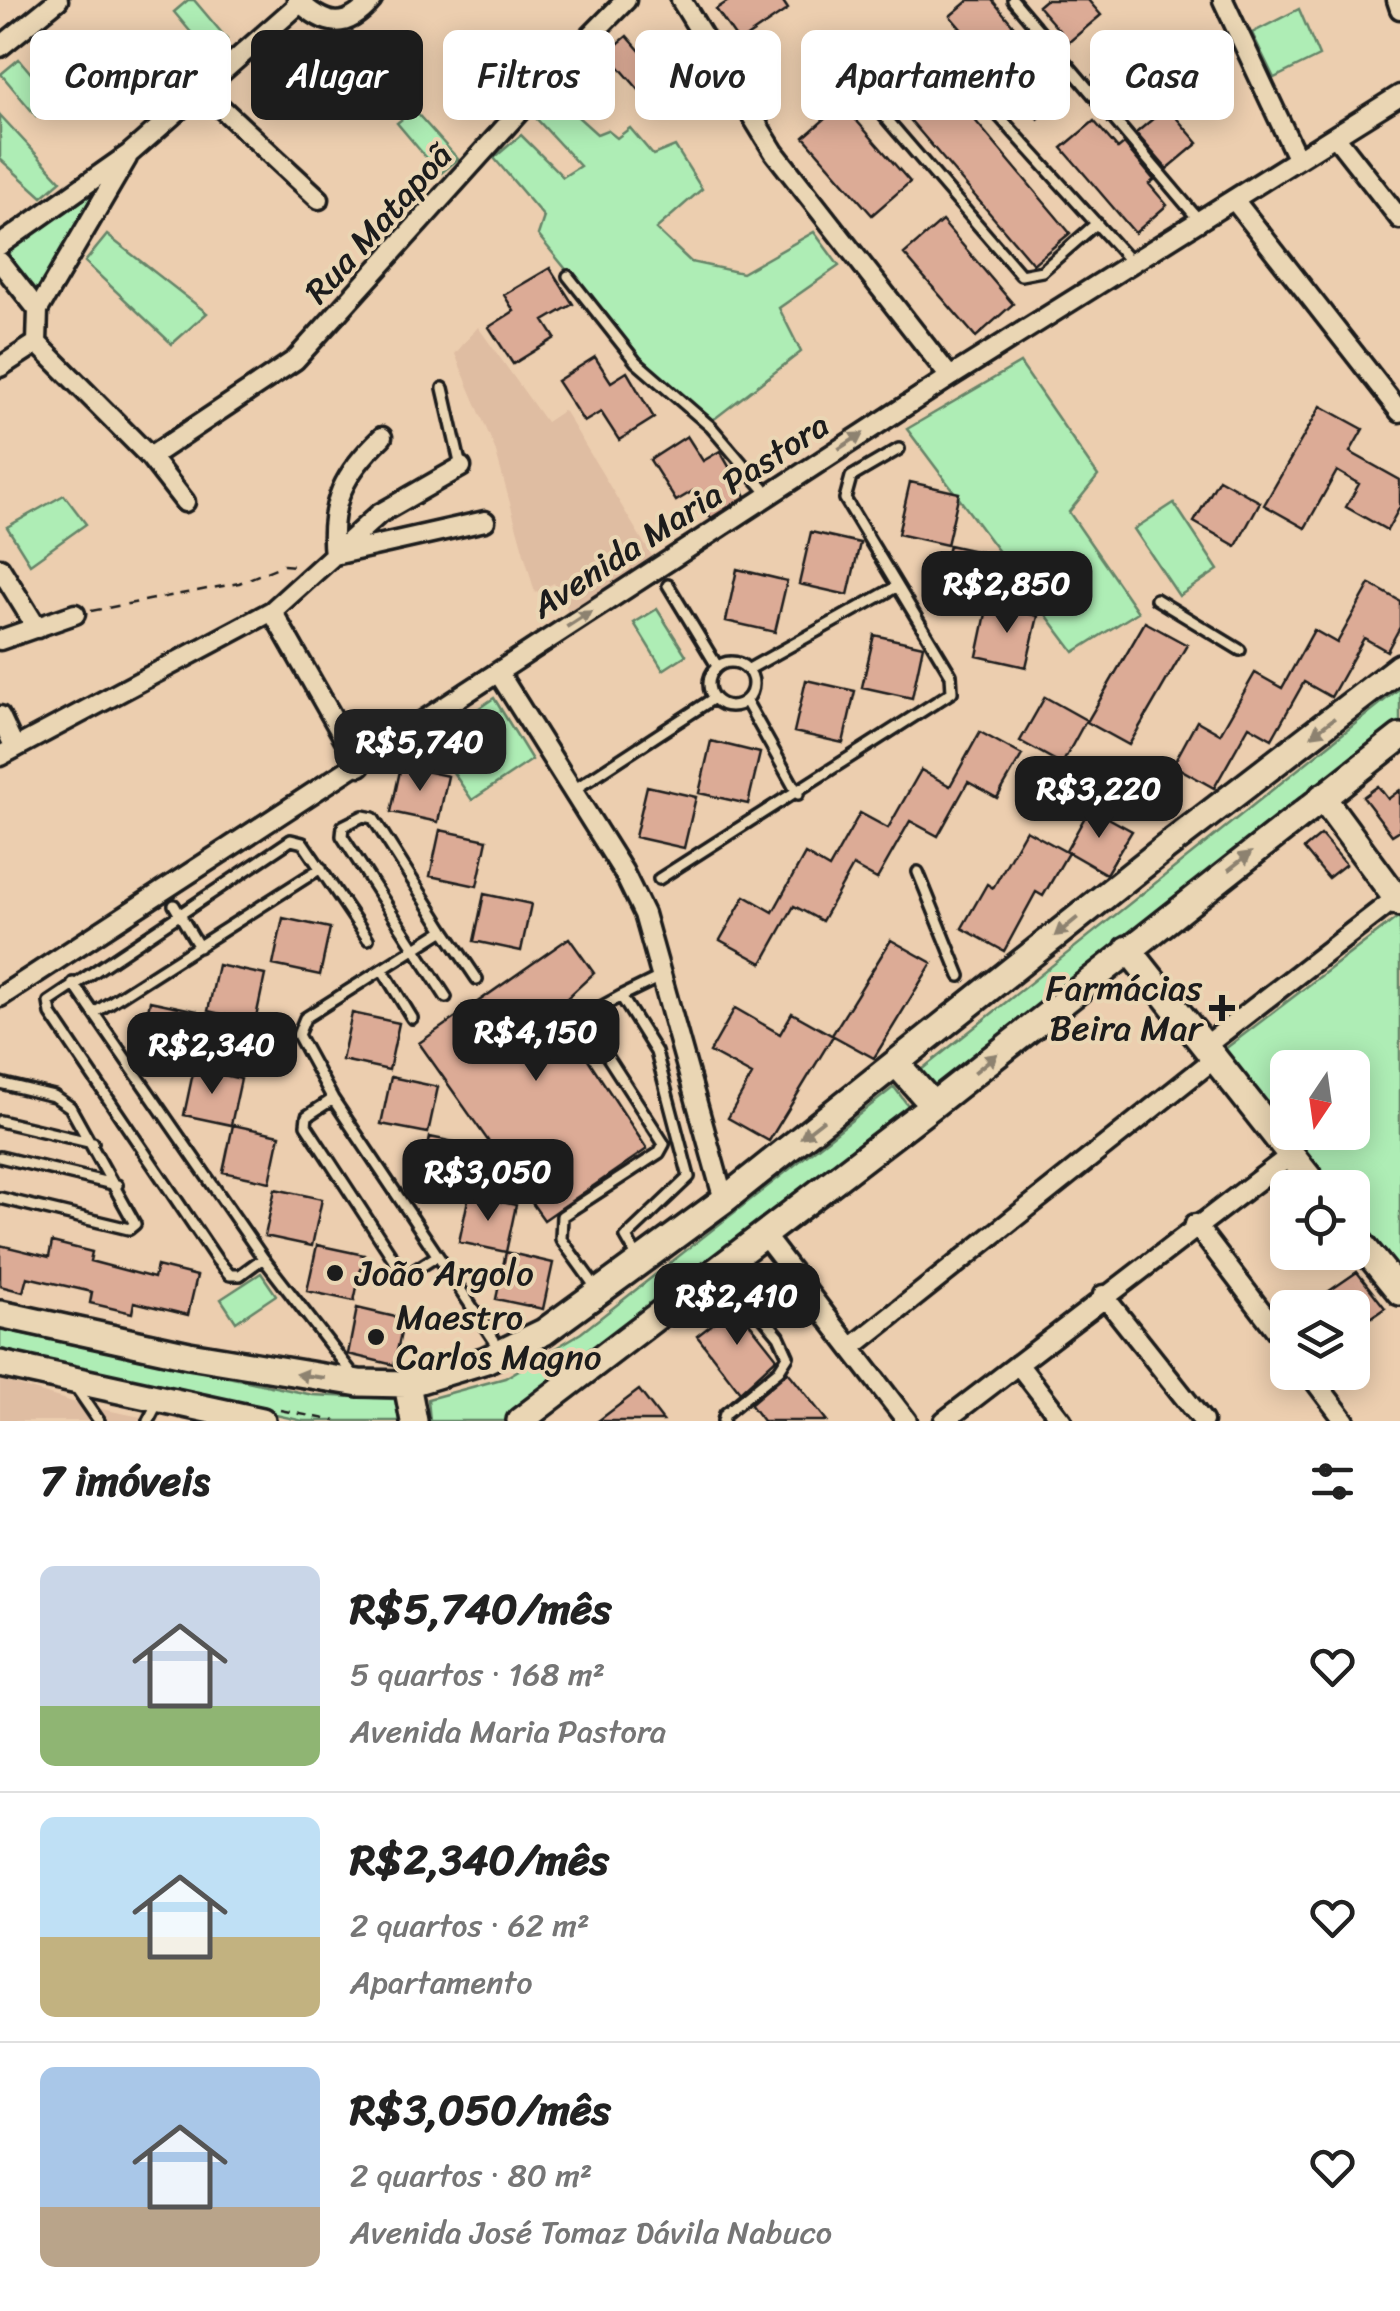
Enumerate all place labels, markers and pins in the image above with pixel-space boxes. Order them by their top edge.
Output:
pin: R$2,850 [915,551,1099,636]
pin: R$5,740 [328,709,512,794]
pin: R$3,220 [1007,756,1191,841]
place label: Farmácias Beira Mar [1046,957,1205,1059]
marker: Farmácias Beira Mar [1211,997,1233,1019]
pin: R$4,150 [444,999,628,1084]
pin: R$2,340 [120,1012,304,1097]
pin: R$3,050 [396,1139,580,1224]
place label: João Argolo [354,1242,534,1304]
marker: João Argolo [324,1262,346,1284]
pin: R$2,410 [645,1263,829,1348]
place label: Maestro Carlos Magno [396,1286,601,1388]
marker: Maestro Carlos Magno [365,1326,387,1348]

